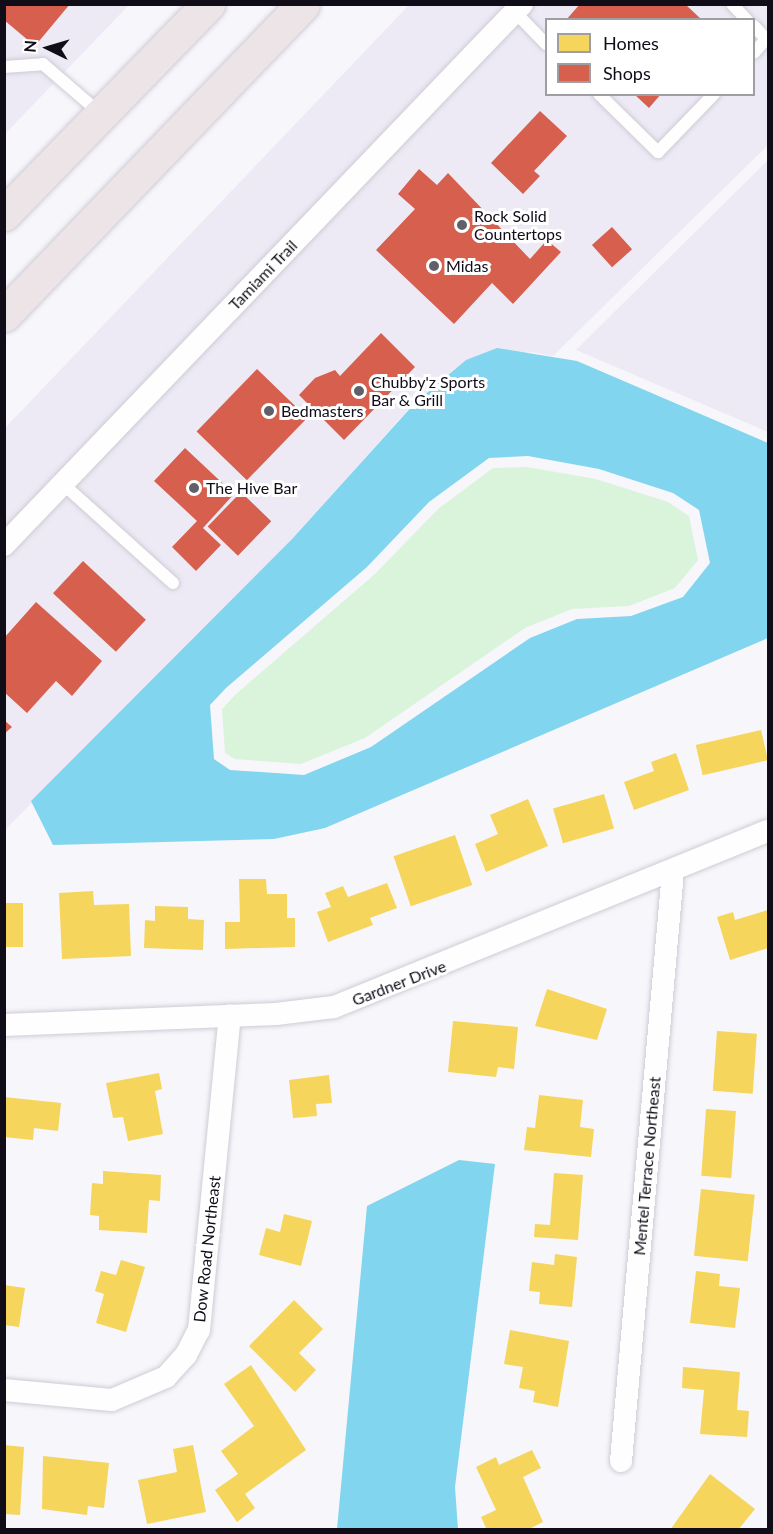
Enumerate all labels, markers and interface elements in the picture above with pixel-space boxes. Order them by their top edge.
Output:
north arrow [18,18,78,78]
legend [545,18,755,96]
text: Homes [603,32,659,54]
text: N [20,39,40,53]
text: Shops [603,62,651,84]
place label: Rock Solid Countertops [474,206,562,244]
marker: Rock Solid Countertops [455,218,469,232]
street label: Tamiami Trail [225,236,301,314]
place label: Midas [446,256,488,276]
marker: Midas [427,259,441,273]
place label: Chubby'z Sports Bar & Grill [371,372,485,410]
marker: Chubby'z Sports Bar & Grill [352,384,366,398]
place label: Bedmasters [281,401,364,421]
marker: Bedmasters [262,404,276,418]
place label: The Hive Bar [206,478,297,498]
marker: The Hive Bar [187,481,201,495]
street label: Gardner Drive [349,956,449,1010]
street label: Mentel Terrace Northeast [630,1076,664,1256]
street label: Dow Road Northeast [190,1174,224,1324]

